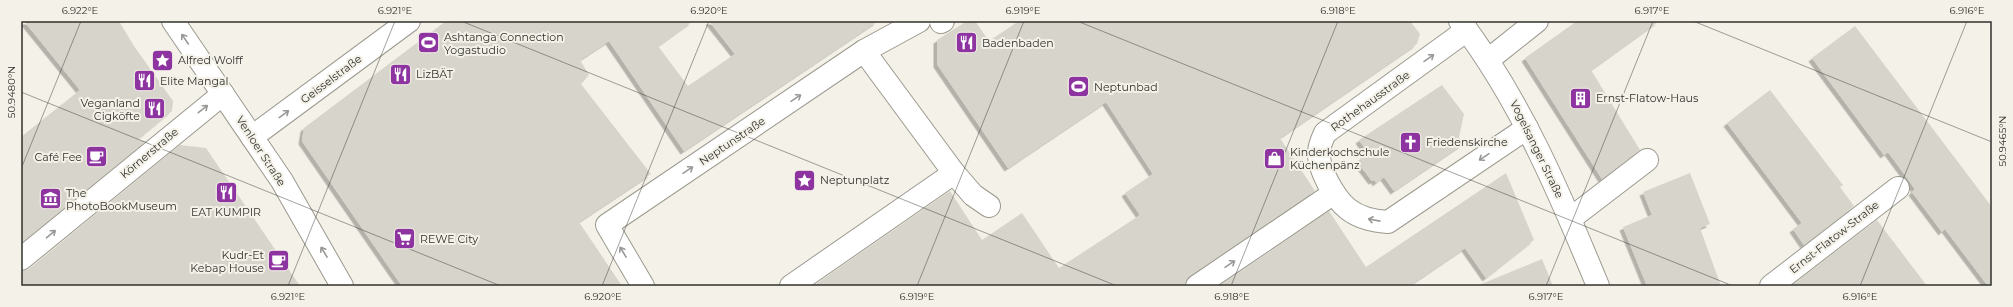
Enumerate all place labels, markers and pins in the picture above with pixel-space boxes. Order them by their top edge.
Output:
sports icon: Ashtanga Connection Yogastudio [415,30,441,56]
place label: Ashtanga Connection Yogastudio [444,30,564,57]
restaurant icon: Badenbaden [954,30,980,56]
place label: Badenbaden [982,36,1054,50]
place icon: Alfred Wolff [149,47,175,73]
place label: Alfred Wolff [178,53,244,67]
restaurant icon: LizBÄT [388,61,414,87]
place label: LizBÄT [416,67,454,81]
restaurant icon: Elite Mangal [132,68,158,94]
place label: Elite Mangal [160,74,228,88]
sports icon: Neptunbad [1065,74,1091,100]
place label: Neptunbad [1094,80,1158,94]
building icon: Ernst-Flatow-Haus [1567,85,1593,111]
place label: Ernst-Flatow-Haus [1596,91,1699,105]
place label: Veganland Cigköfte [80,96,140,123]
restaurant icon: Veganland Cigköfte [142,96,168,122]
church icon: Friedenskirche [1398,129,1424,155]
place label: Friedenskirche [1426,135,1508,149]
cafe icon: Café Fee [84,144,110,170]
shop icon: Kinderkochschule Küchenpänz [1261,145,1287,171]
place label: Kinderkochschule Küchenpänz [1290,145,1390,172]
place label: Café Fee [35,150,82,164]
place icon: Neptunplatz [792,167,818,193]
place label: Neptunplatz [820,173,890,187]
restaurant icon: EAT KUMPIR [213,179,239,205]
museum icon: The PhotoBookMuseum [38,186,64,212]
place label: The PhotoBookMuseum [66,186,177,213]
place label: EAT KUMPIR [191,205,261,219]
supermarket icon: REWE City [391,226,417,252]
place label: REWE City [420,232,478,246]
place label: Kudr-Et Kebap House [190,248,265,275]
cafe icon: Kudr-Et Kebap House [266,248,292,274]

